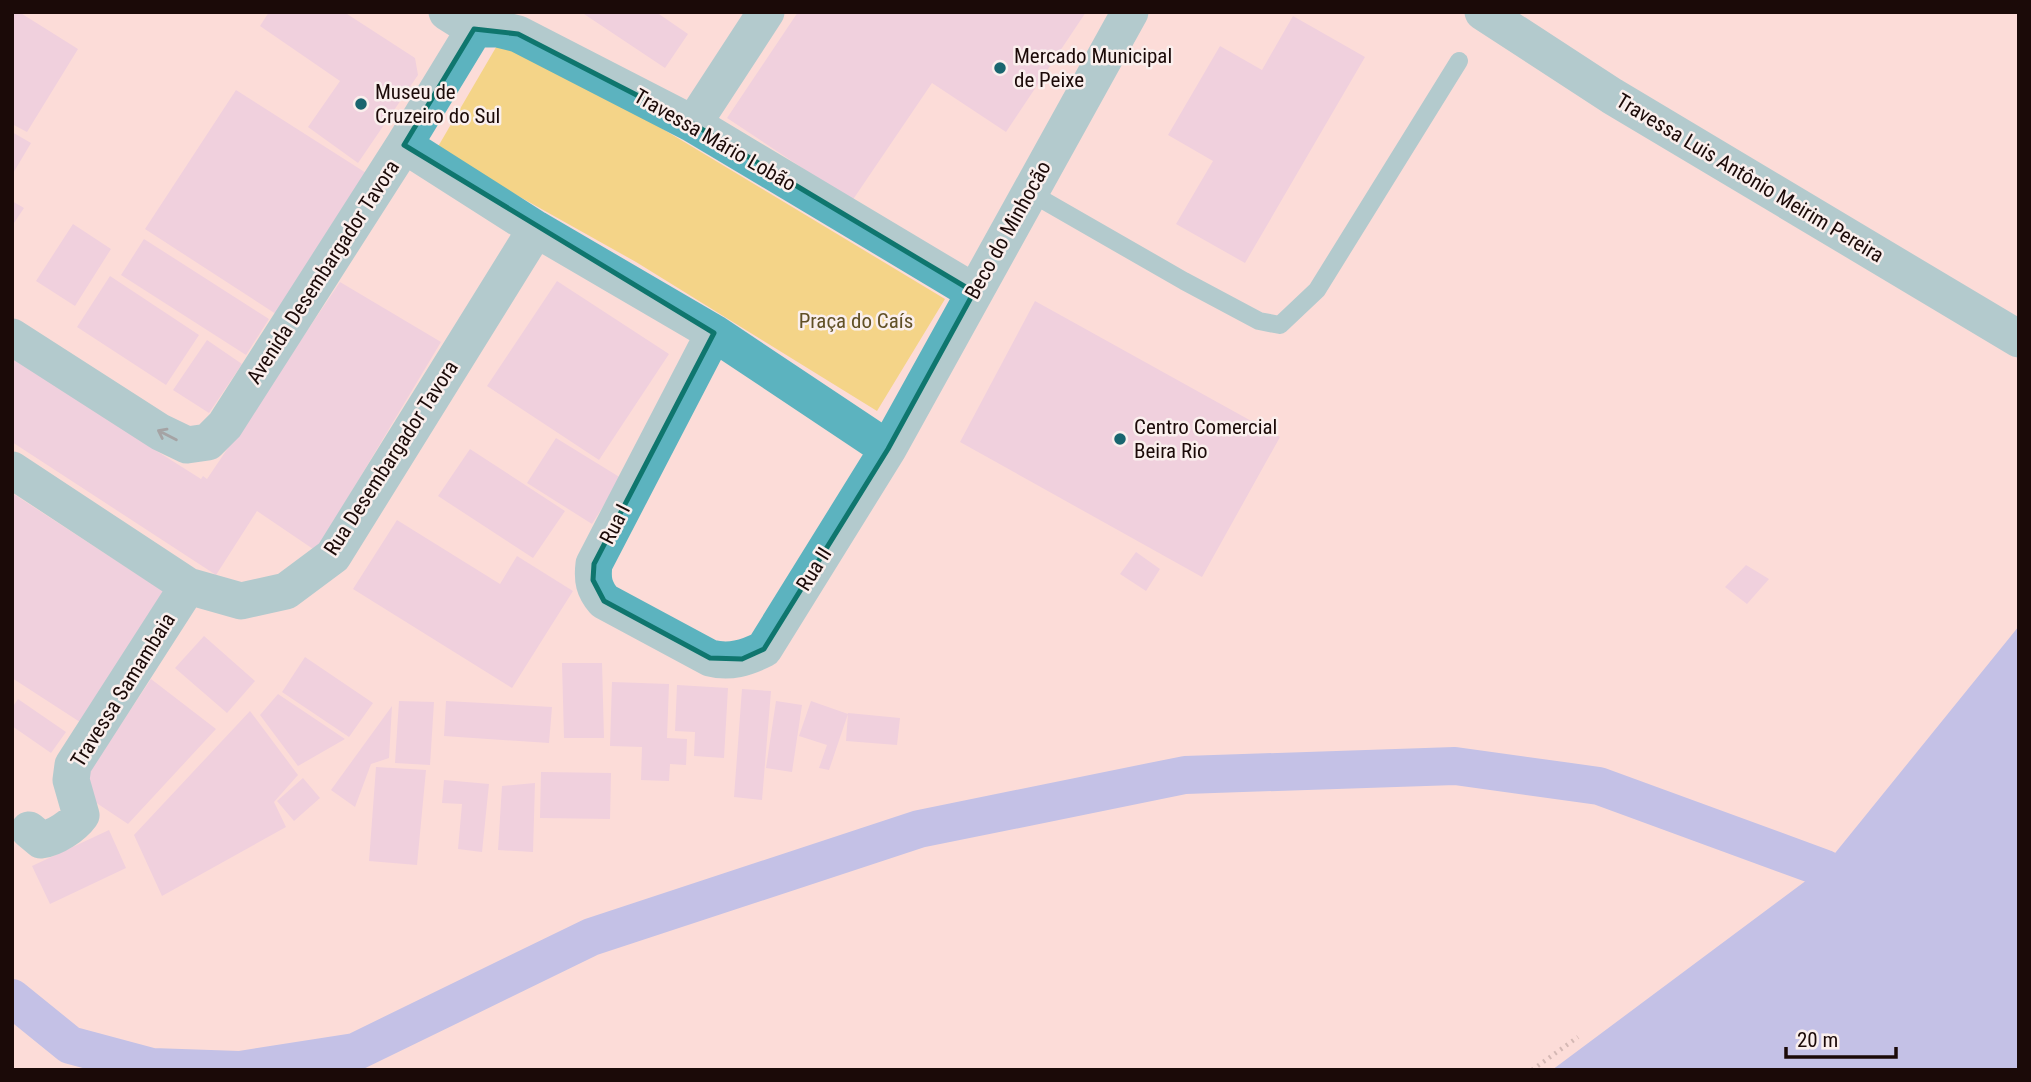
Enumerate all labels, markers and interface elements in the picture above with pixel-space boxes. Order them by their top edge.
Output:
place label: Mercado Municipal de Peixe [1014,44,1172,92]
marker: Mercado Municipal de Peixe [992,60,1008,76]
place label: Museu de Cruzeiro do Sul [375,80,500,128]
street label: Travessa Mário Lobão [630,84,800,196]
street label: Travessa Luis Antônio Meirim Pereira [1612,89,1888,267]
marker: Museu de Cruzeiro do Sul [353,96,369,112]
street label: Avenida Desembargador Tavora [242,156,404,388]
street label: Beco do Minhocão [960,157,1056,303]
park label: Praça do Caís [799,309,913,333]
street label: Rua Desembargador Tavora [319,356,463,560]
place label: Centro Comercial Beira Rio [1134,415,1277,463]
one-way arrow [157,427,178,441]
marker: Centro Comercial Beira Rio [1112,431,1128,447]
street label: Rua I [595,500,635,548]
street label: Rua II [791,543,837,595]
street label: Travessa Samambaia [66,609,180,771]
scale bar [1786,1016,1896,1060]
text: 20 m [1797,1028,1838,1052]

